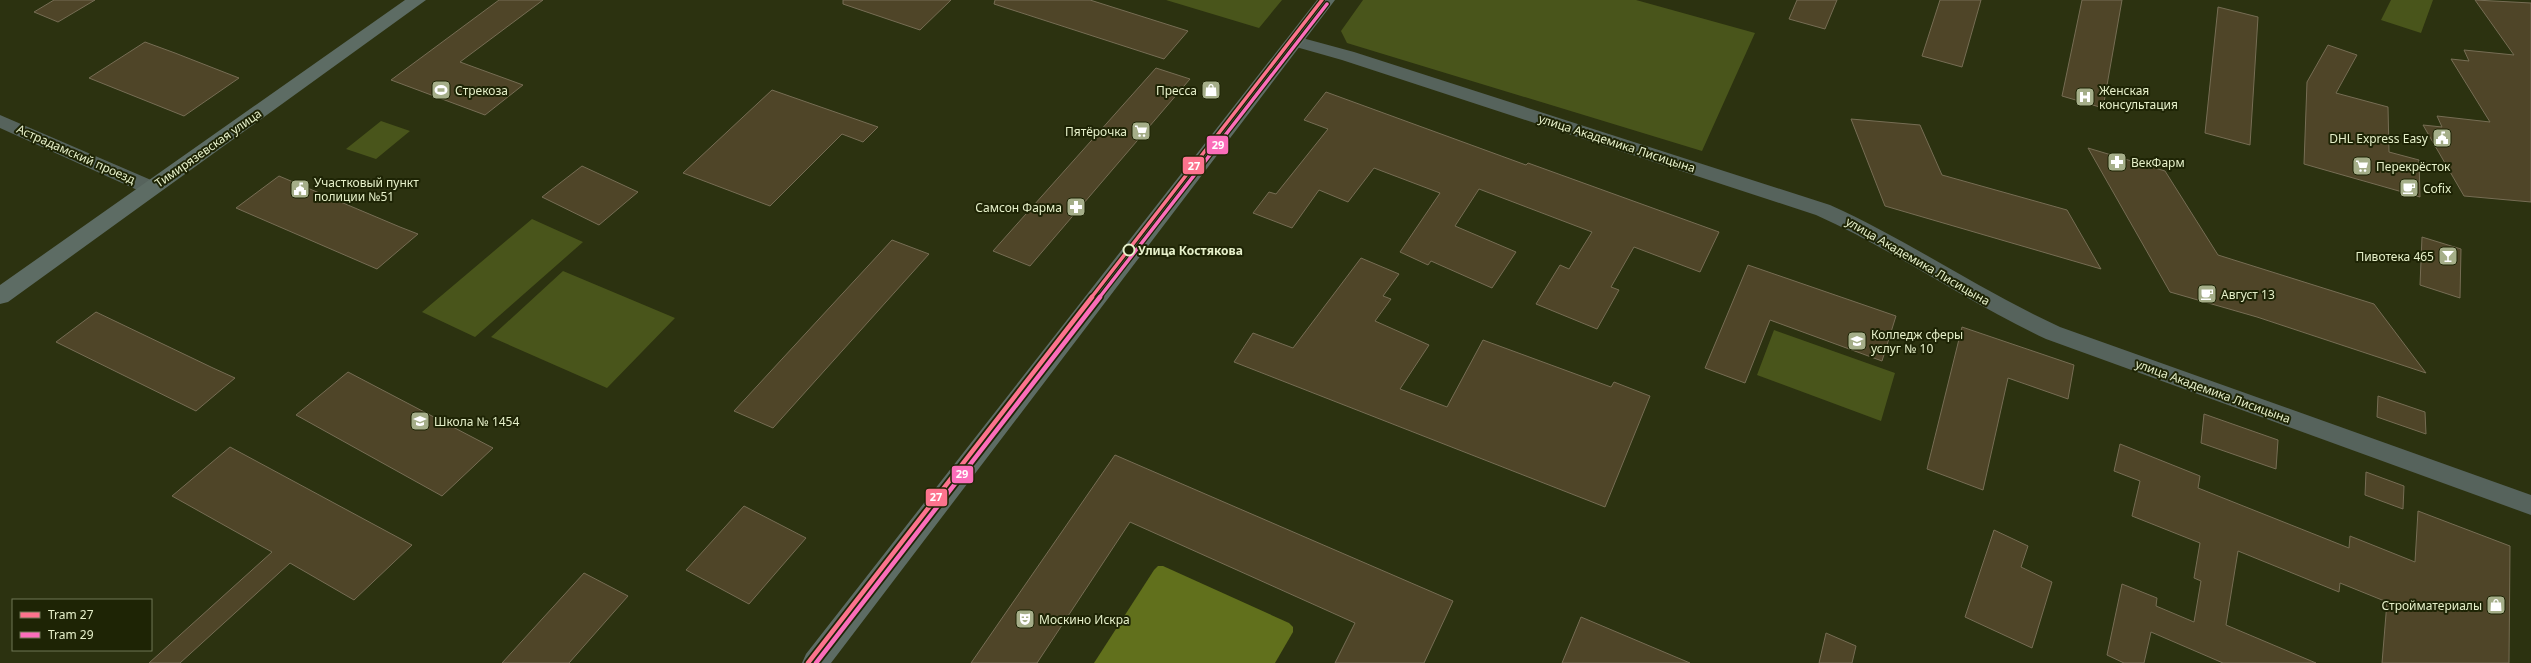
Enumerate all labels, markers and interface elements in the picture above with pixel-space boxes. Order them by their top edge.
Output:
sports icon: Стрекоза [430,79,452,101]
shop icon: Пресса [1200,79,1222,101]
place label: Стрекоза [455,82,508,99]
place label: Пресса [1156,82,1197,99]
place label: Женская консультация [2099,82,2178,113]
hospital icon: Женская консультация [2074,86,2096,108]
street label: Тимирязевская улица [151,105,265,191]
street label: улица Академика Лисицына [1536,110,1698,176]
street label: Астрадамский проезд [14,120,139,188]
supermarket icon: Пятёрочка [1130,120,1152,142]
place label: Пятёрочка [1065,123,1127,140]
public building icon: DHL Express Easy [2431,127,2453,149]
place label: DHL Express Easy [2329,130,2429,147]
line badge: 29 [1206,135,1229,155]
text: 29 [1212,137,1224,152]
pharmacy icon: ВекФарм [2106,151,2128,173]
place label: ВекФарм [2131,154,2185,171]
supermarket icon: Перекрёсток [2351,155,2373,177]
line badge: 27 [1182,156,1205,175]
text: 27 [1188,158,1200,173]
place label: Перекрёсток [2376,158,2451,175]
place label: Участковый пункт полиции №51 [314,174,419,205]
cafe icon: Cofix [2398,177,2420,199]
public building icon: Участковый пункт полиции №51 [289,178,311,200]
place label: Cofix [2423,180,2452,197]
pharmacy icon: Самсон Фарма [1065,196,1087,218]
place label: Самсон Фарма [975,199,1062,216]
street label: улица Академика Лисицына [1843,213,1993,309]
place label: Улица Костякова [1138,242,1243,259]
marker: Улица Костякова [1122,243,1136,257]
bar icon: Пивотека 465 [2437,245,2459,267]
place label: Пивотека 465 [2355,248,2434,265]
cafe icon: Август 13 [2196,283,2218,305]
place label: Август 13 [2221,286,2275,303]
place label: Колледж сферы услуг № 10 [1871,326,1963,357]
school or university icon: Колледж сферы услуг № 10 [1846,330,1868,352]
street label: улица Академика Лисицына [2133,355,2293,427]
school or university icon: Школа № 1454 [409,410,431,432]
place label: Школа № 1454 [434,413,519,430]
line badge: 29 [951,465,974,484]
text: 29 [956,466,968,481]
line badge: 27 [925,488,948,507]
text: 27 [930,489,942,504]
shop icon: Стройматериалы [2485,594,2507,616]
place label: Стройматериалы [2381,597,2482,614]
legend [12,599,152,651]
text: Tram 27 [48,606,94,623]
theatre icon: Москино Искра [1014,608,1036,630]
place label: Москино Искра [1039,611,1130,628]
text: Tram 29 [48,626,94,643]

